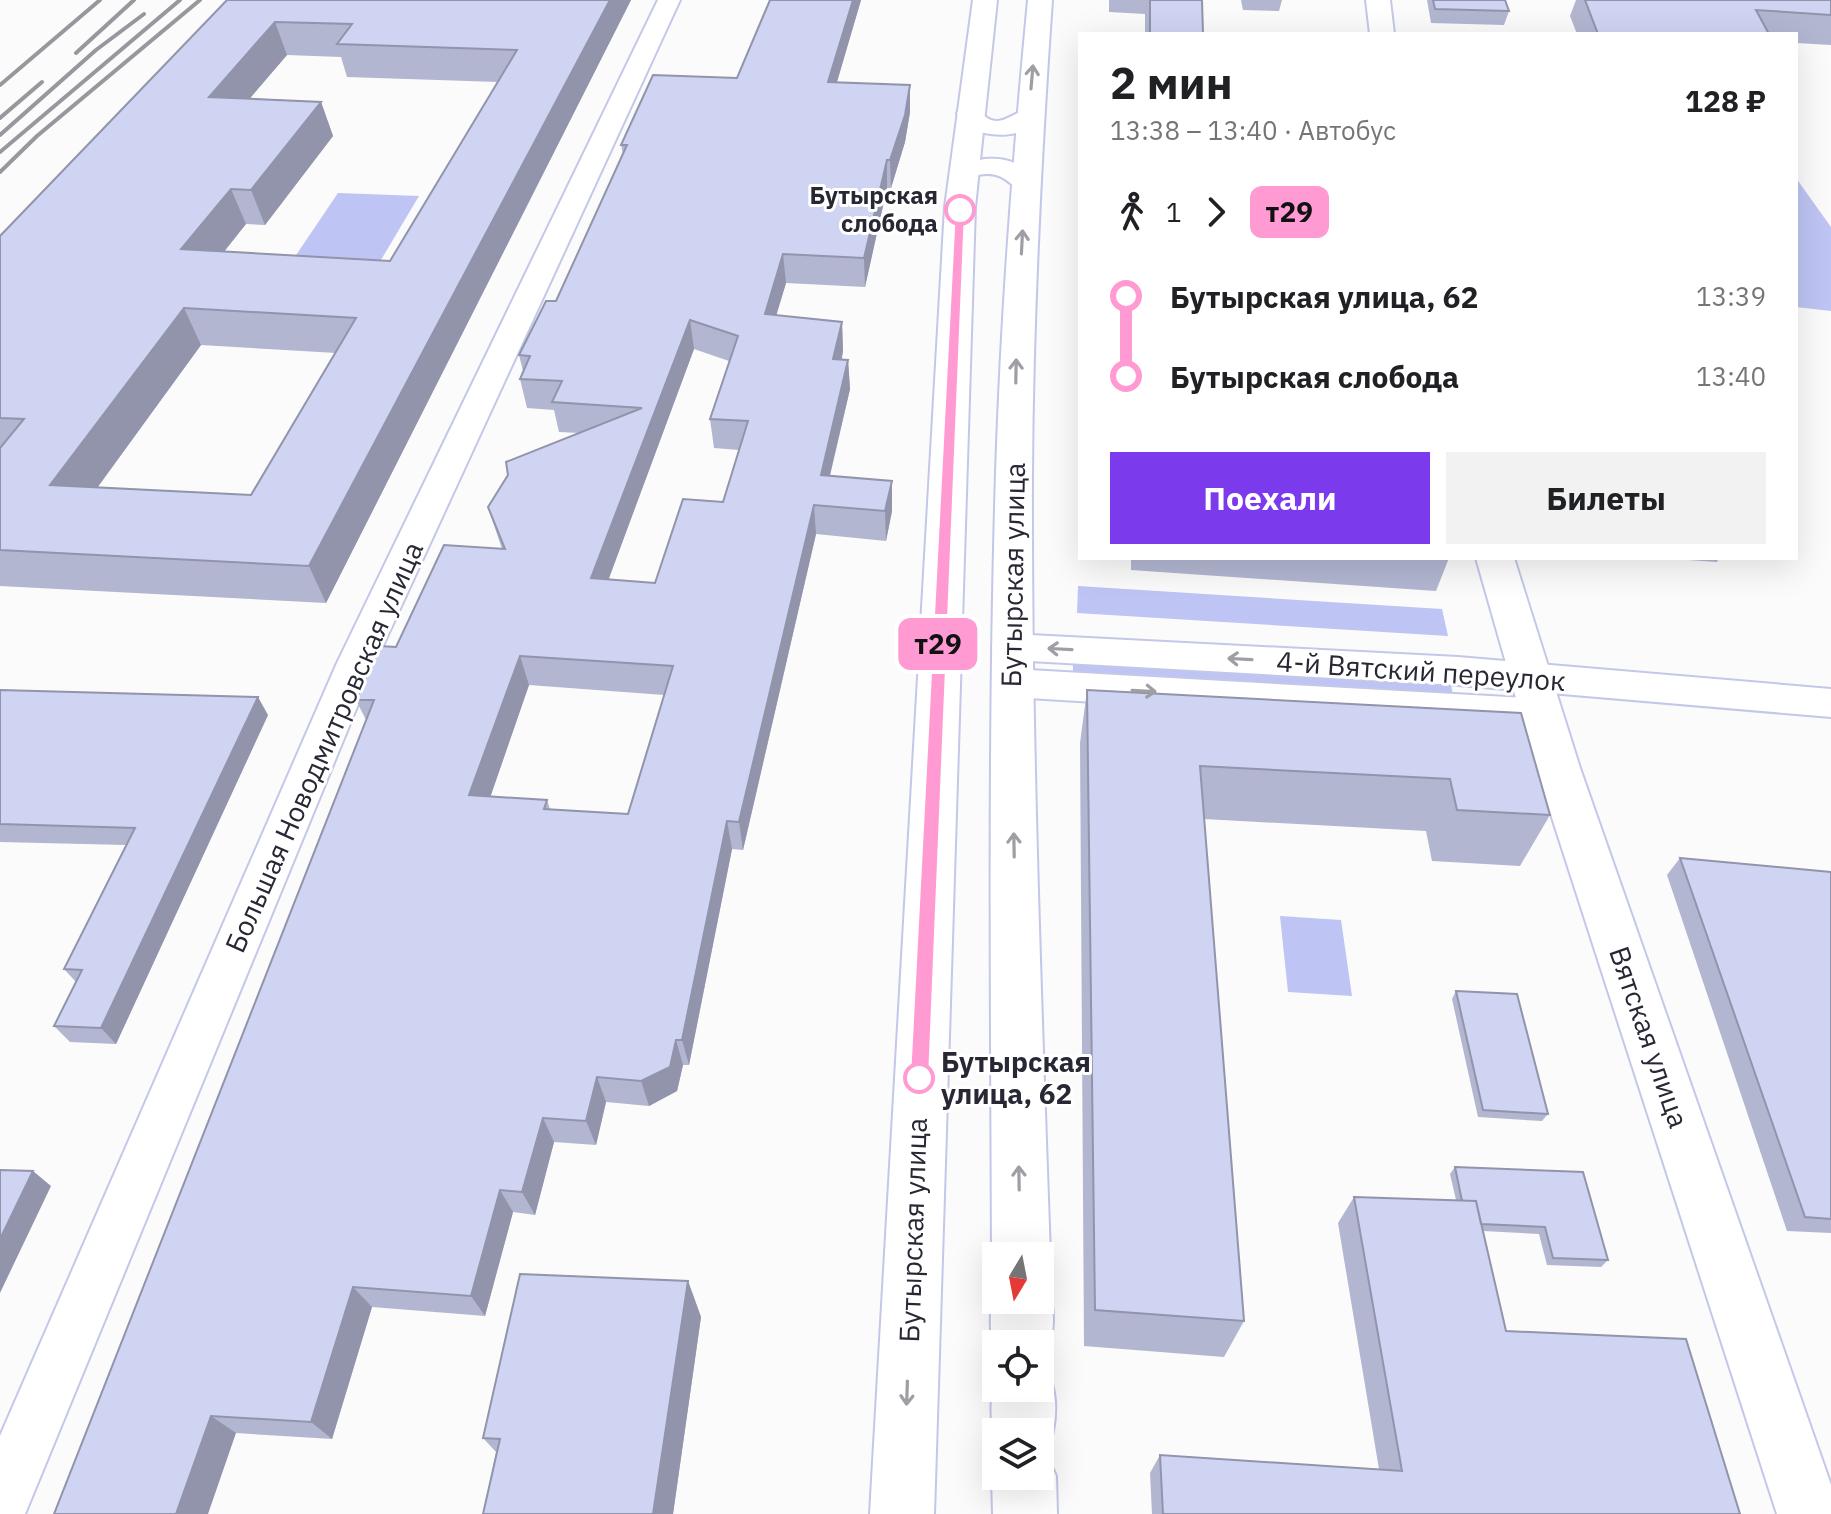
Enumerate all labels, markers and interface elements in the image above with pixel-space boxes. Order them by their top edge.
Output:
text: 2 мин [1110,54,1233,111]
one-way arrow [1025,64,1040,91]
text: 128 ₽ [1685,81,1766,120]
text: 13:38 – 13:40 · Автобус [1110,113,1396,147]
place label: Бутырская слобода [809,179,938,239]
icon: walk [1110,190,1154,234]
icon: forward [1194,190,1238,234]
text: т29 [1266,193,1313,230]
marker: Бутырская слобода [945,195,975,225]
text: 1 [1166,195,1182,229]
one-way arrow [1014,229,1029,256]
text: Бутырская улица, 62 [1170,277,1479,316]
text: 13:39 [1696,279,1766,313]
text: Бутырская слобода [1170,357,1459,396]
one-way arrow [1008,358,1024,385]
text: 13:40 [1696,359,1766,393]
button: Поехали [1110,452,1430,544]
button: Билеты [1446,452,1766,544]
street label: Бутырская улица [992,462,1033,688]
street label: Большая Новодмитровская улица [216,535,431,958]
line badge: т29 [892,618,984,670]
text: т29 [914,625,962,662]
one-way arrow [1047,641,1074,656]
street label: 4-й Вятский переулок [1275,642,1567,699]
one-way arrow [1227,651,1254,666]
one-way arrow [1130,684,1157,699]
one-way arrow [1006,832,1021,859]
street label: Вятская улица [1601,941,1698,1132]
place label: Бутырская улица, 62 [941,1043,1091,1112]
marker: Бутырская улица, 62 [904,1063,934,1093]
street label: Бутырская улица [890,1117,935,1343]
one-way arrow [1012,1165,1027,1192]
north arrow [982,1242,1054,1314]
map controls [982,1242,1054,1490]
button: locate [982,1330,1054,1402]
one-way arrow [899,1379,914,1406]
button: layers [982,1418,1054,1490]

